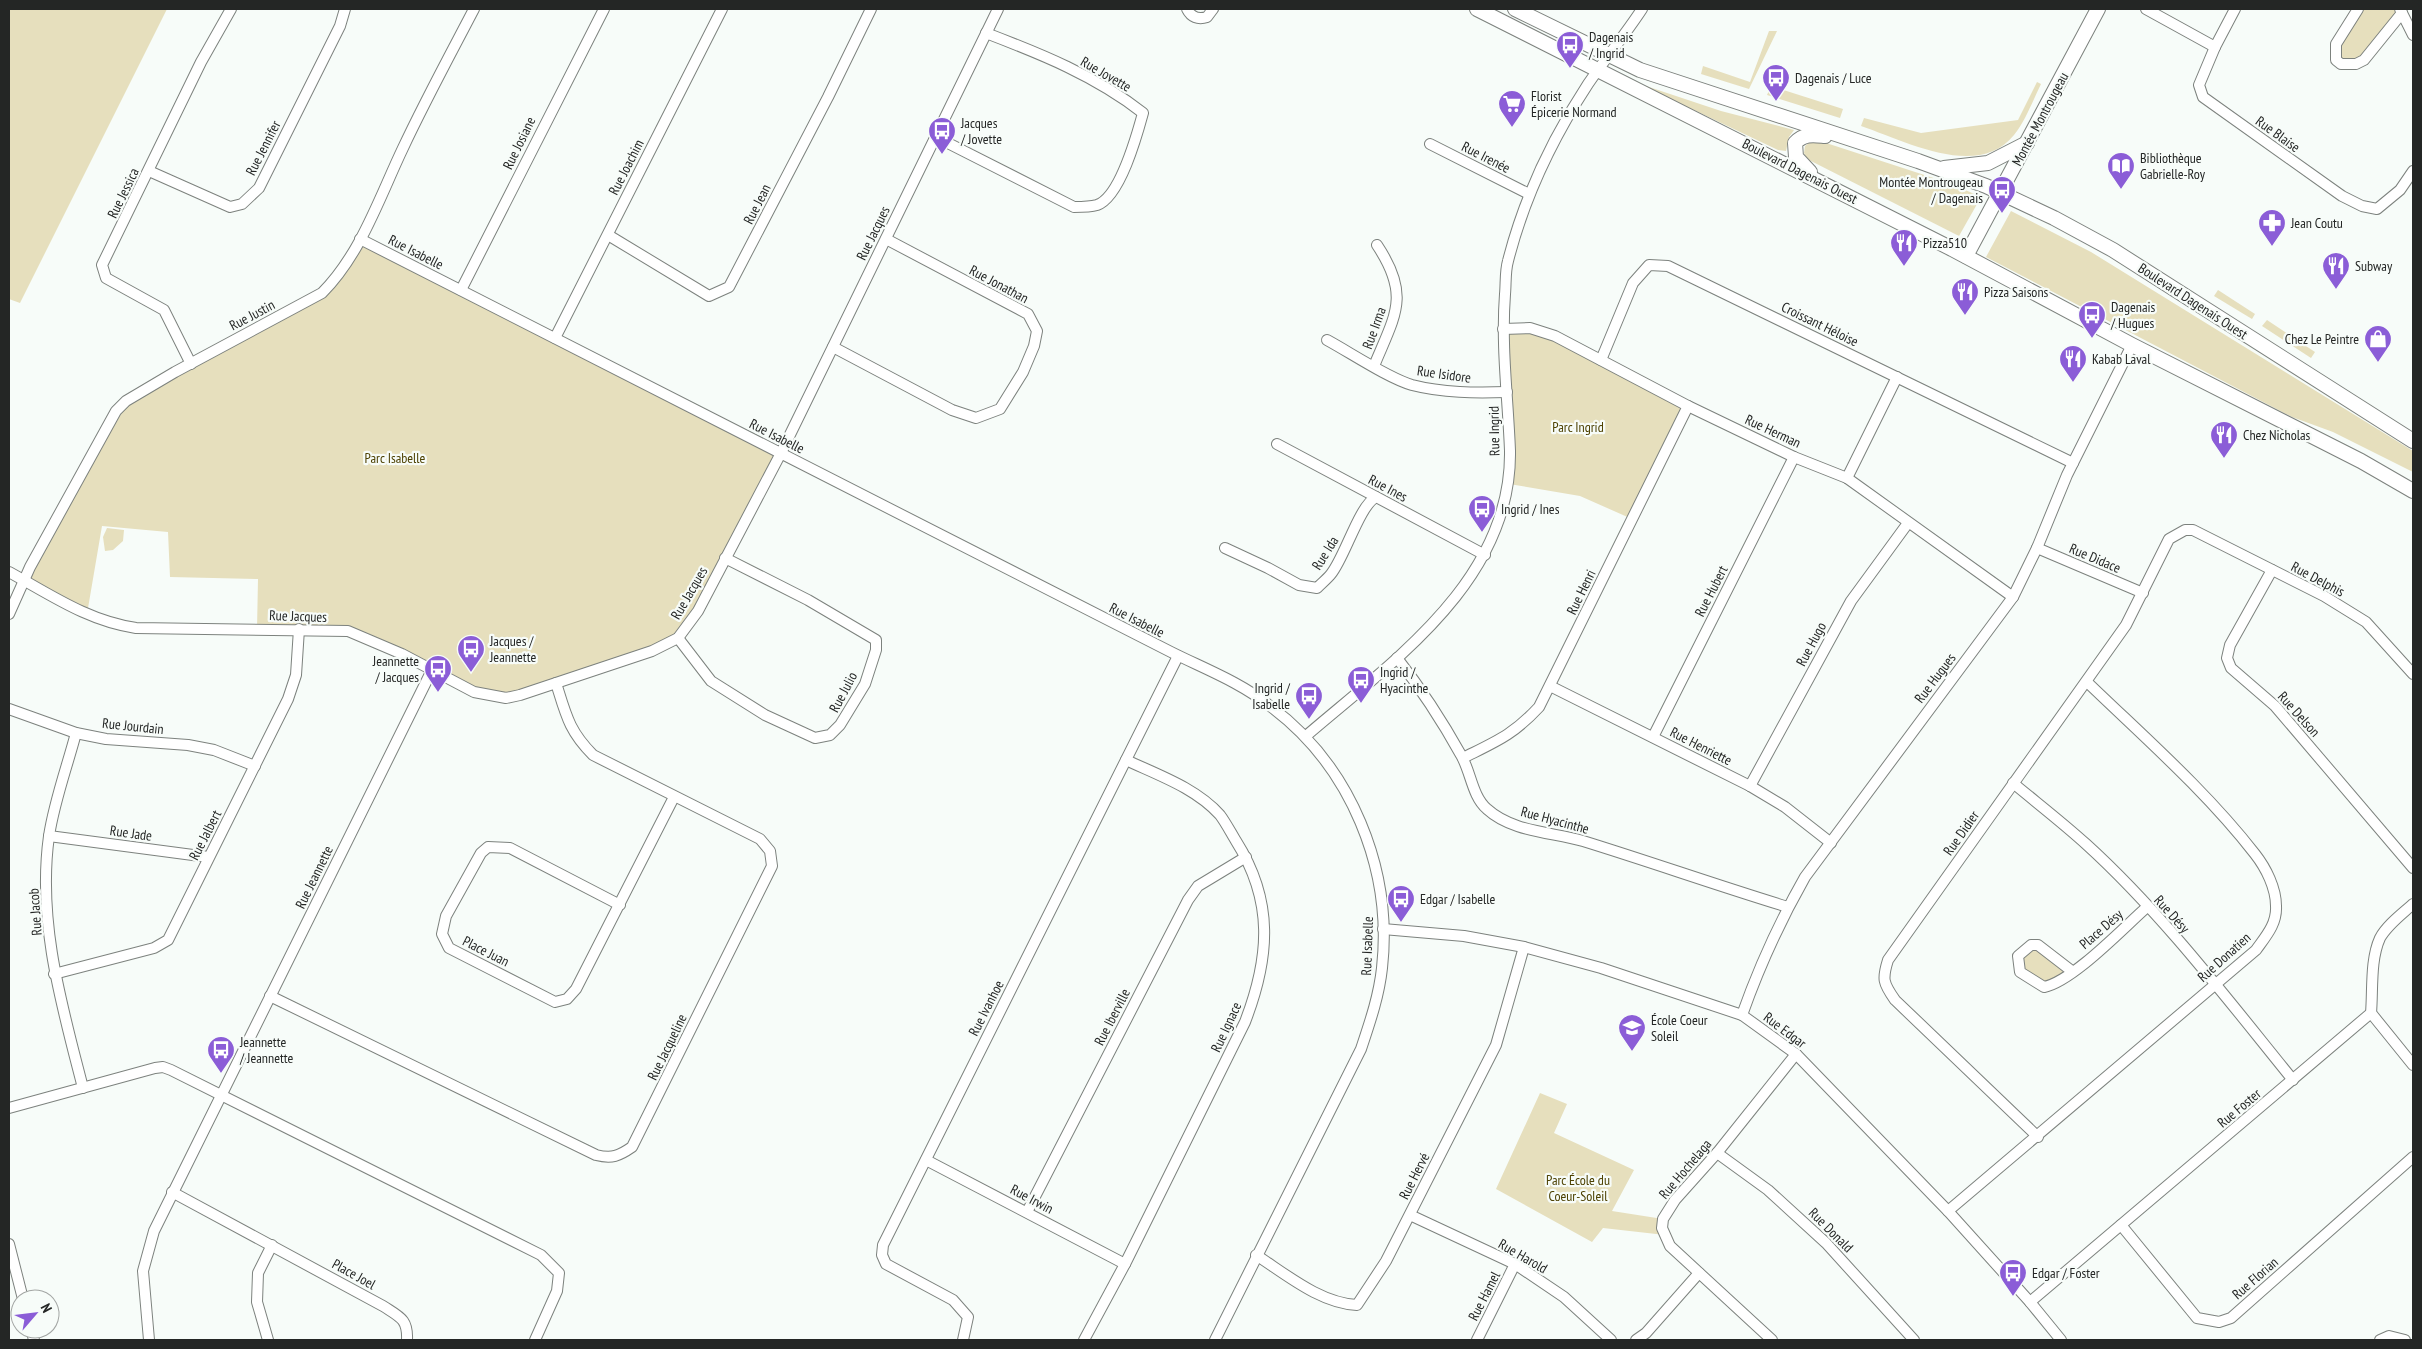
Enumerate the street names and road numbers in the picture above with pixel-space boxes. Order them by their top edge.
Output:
street label: Rue Jovette [1078,52,1135,96]
street label: Montée Montrougeau [2008,69,2072,169]
street label: Rue Blaise [2252,112,2304,156]
street label: Rue Josiane [499,114,540,172]
street label: Rue Jennifer [242,117,285,178]
street label: Boulevard Dagenais Ouest [1739,134,1861,208]
street label: Rue Joachim [604,136,648,198]
street label: Rue Irenée [1459,137,1513,177]
street label: Rue Jessica [103,165,143,221]
street label: Rue Jean [739,181,775,227]
street label: Rue Jacques [852,203,894,263]
street label: Rue Isabelle [385,231,447,274]
street label: Boulevard Dagenais Ouest [2135,259,2251,343]
street label: Rue Jonathan [966,261,1032,307]
street label: Rue Justin [226,296,278,334]
street label: Croissant Héloise [1779,298,1862,350]
street label: Rue Irma [1358,305,1390,351]
street label: Rue Isidore [1416,361,1472,387]
street label: Rue Ingrid [1485,406,1503,456]
street label: Rue Herman [1742,410,1804,452]
street label: Rue Isabelle [746,415,808,458]
street label: Rue Ines [1365,470,1411,506]
street label: Rue Ida [1308,533,1342,573]
street label: Rue Didace [2067,539,2124,577]
street label: Rue Delphis [2288,557,2348,601]
street label: Rue Hubert [1690,562,1732,620]
street label: Rue Jacques [667,563,711,623]
street label: Rue Henri [1562,567,1600,617]
street label: Rue Isabelle [1106,599,1168,642]
street label: Rue Jacques [269,606,328,626]
street label: Rue Hugo [1792,619,1830,669]
street label: Rue Hugues [1910,649,1960,706]
street label: Rue Julio [825,669,861,715]
street label: Rue Delson [2274,688,2324,740]
street label: Rue Jourdain [101,714,165,738]
street label: Rue Henriette [1667,723,1735,769]
street label: Rue Hyacinthe [1519,802,1591,838]
street label: Rue Jalbert [185,807,225,863]
street label: Rue Didier [1939,807,1983,859]
street label: Rue Jade [109,821,153,845]
street label: Rue Jeannette [291,842,337,911]
street label: Rue Jacob [24,888,46,936]
street label: Rue Désy [2150,891,2194,937]
street label: Place Désy [2076,905,2127,953]
street label: Rue Isabelle [1357,916,1377,976]
street label: Rue Donatien [2194,928,2254,986]
street label: Place Juan [460,932,512,970]
street label: Rue Ivanhoe [964,977,1008,1039]
street label: Rue Iberville [1090,985,1134,1048]
street label: Rue Ignace [1207,999,1245,1055]
street label: Rue Edgar [1760,1008,1810,1052]
street label: Rue Jacqueline [643,1011,691,1083]
street label: Rue Foster [2214,1084,2265,1131]
street label: Rue Hochelaga [1655,1135,1715,1203]
street label: Rue Hervé [1395,1150,1433,1202]
street label: Rue Irwin [1007,1180,1057,1218]
street label: Rue Donald [1805,1204,1857,1256]
street label: Rue Harold [1495,1235,1551,1277]
street label: Rue Florian [2228,1253,2282,1303]
street label: Place Joel [329,1255,380,1294]
street label: Rue Hamel [1464,1268,1504,1324]

